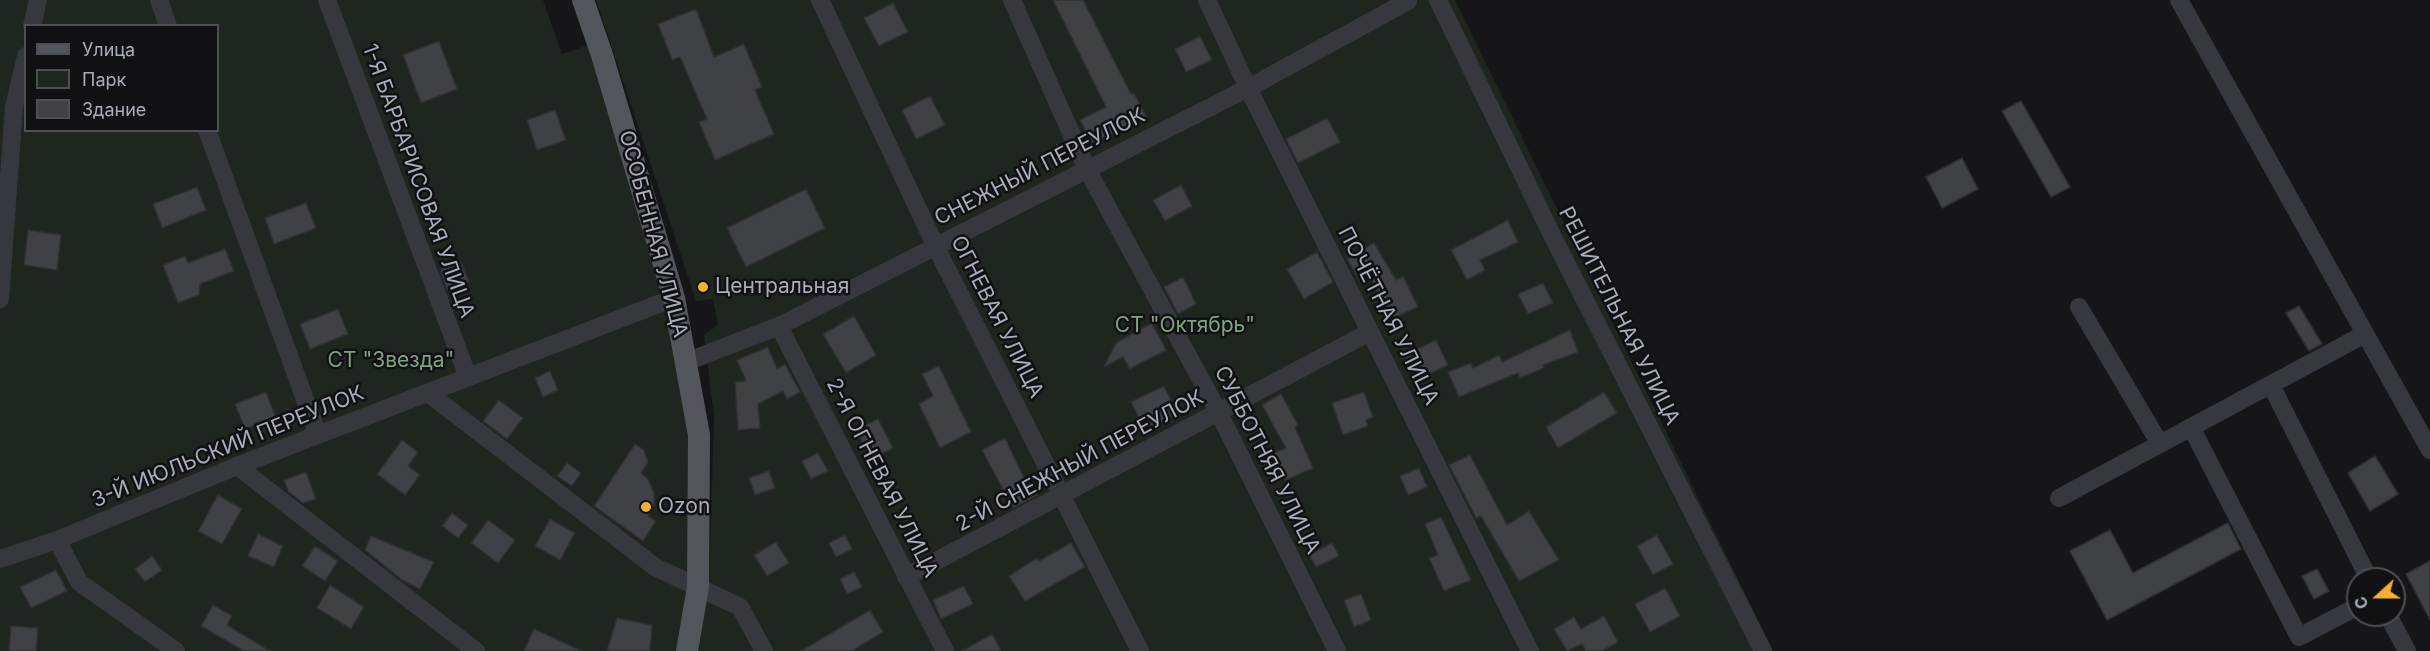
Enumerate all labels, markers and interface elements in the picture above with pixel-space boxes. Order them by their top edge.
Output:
legend [24,24,219,132]
text: Улица [82,39,135,60]
street label: 1-Я БАРБАРИСОВАЯ УЛИЦА [357,41,479,321]
text: Парк [82,69,126,90]
text: Здание [82,99,146,120]
street label: СНЕЖНЫЙ ПЕРЕУЛОК [931,103,1149,231]
street label: ОСОБЕННАЯ УЛИЦА [613,128,693,340]
street label: РЕШИТЕЛЬНАЯ УЛИЦА [1553,203,1685,429]
street label: ПОЧЁТНАЯ УЛИЦА [1332,223,1444,409]
street label: ОГНЕВАЯ УЛИЦА [945,232,1049,402]
place label: Центральная [715,274,849,300]
marker: Центральная [696,280,710,294]
park label: СТ "Октябрь" [1115,313,1255,339]
park label: СТ "Звезда" [328,348,454,374]
street label: СУББОТНЯЯ УЛИЦА [1209,362,1325,558]
street label: 2-Я ОГНЕВАЯ УЛИЦА [821,374,943,582]
street label: 3-Й ИЮЛЬСКИЙ ПЕРЕУЛОК [88,381,368,513]
street label: 2-Й СНЕЖНЫЙ ПЕРЕУЛОК [952,385,1208,537]
place label: Ozon [658,494,710,520]
marker: Ozon [639,500,653,514]
north arrow [2346,567,2406,627]
text: С [2350,594,2373,612]

